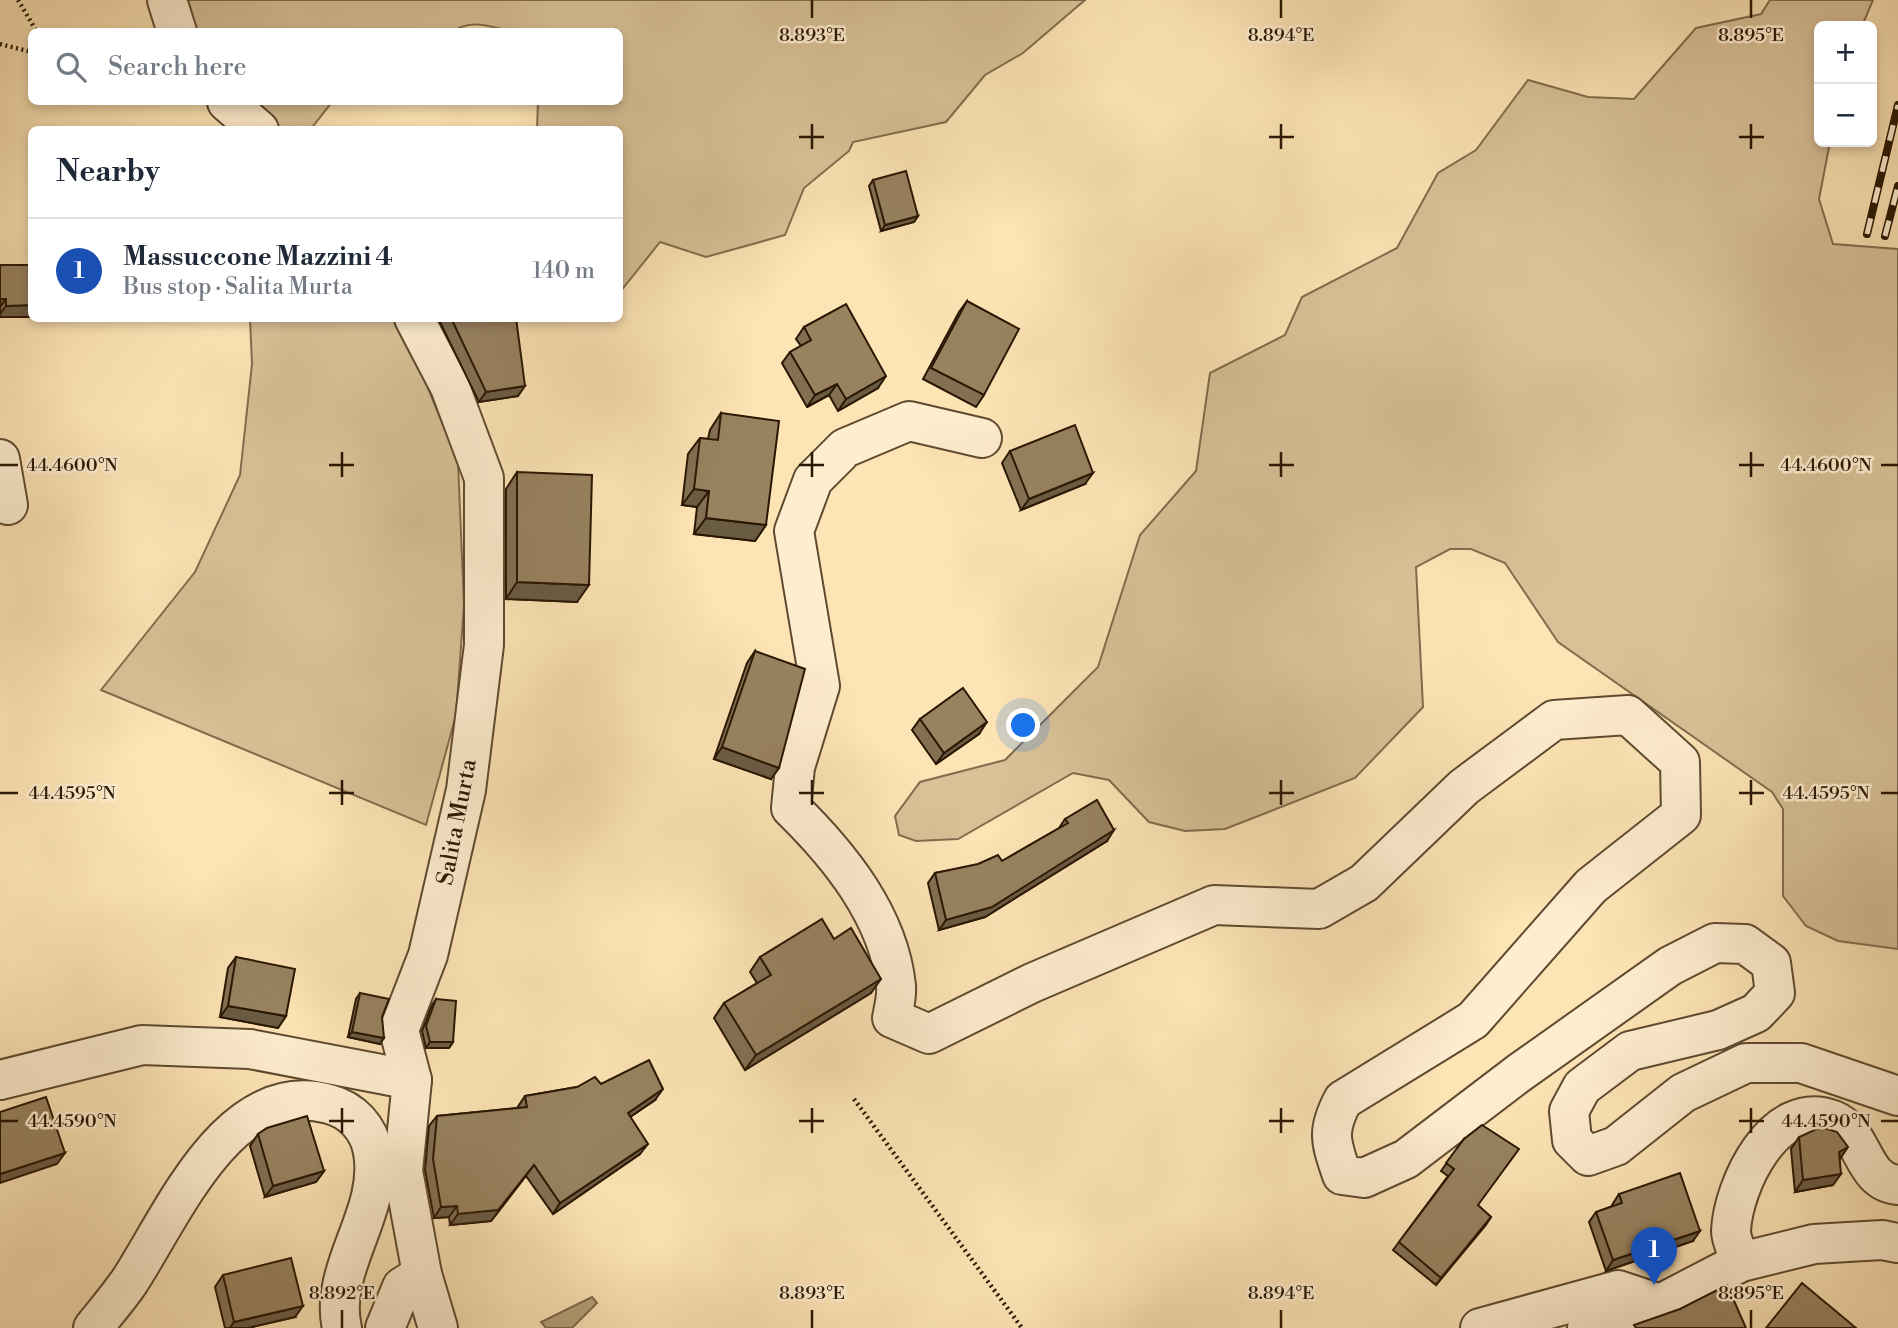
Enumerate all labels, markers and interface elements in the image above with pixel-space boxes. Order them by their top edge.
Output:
map controls [1814,21,1877,147]
button: + [1814,21,1877,84]
text: 8.893°E [779,24,845,47]
text: 8.894°E [1248,24,1314,47]
text: 8.895°E [1718,24,1784,47]
search box [28,28,623,105]
icon: search [52,48,90,86]
text: Search here [108,51,247,83]
button: − [1814,84,1877,147]
text: Nearby [56,153,160,191]
text: Massuccone Mazzini 4 [123,241,393,273]
text: 1 [73,257,85,285]
text: 140 m [532,257,595,285]
text: Bus stop · Salita Murta [123,273,353,301]
text: 44.4600°N [26,454,118,477]
text: 44.4600°N [1780,454,1872,477]
your location [1006,708,1040,742]
street label: Salita Murta [431,756,483,888]
text: 44.4595°N [28,782,116,805]
text: 44.4595°N [1782,782,1870,805]
text: 44.4590°N [27,1110,117,1133]
text: 44.4590°N [1781,1110,1871,1133]
pin: 1 [1631,1227,1677,1285]
text: 8.892°E [309,1282,375,1305]
text: 8.893°E [779,1282,845,1305]
text: 8.894°E [1248,1282,1314,1305]
text: 8.895°E [1718,1282,1784,1305]

